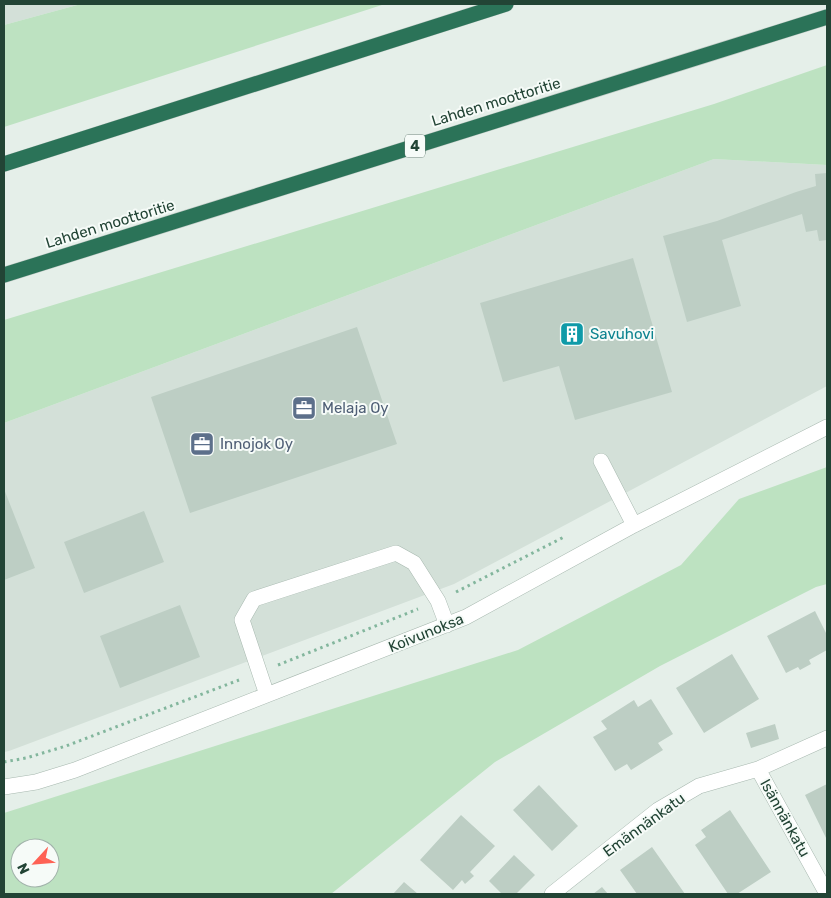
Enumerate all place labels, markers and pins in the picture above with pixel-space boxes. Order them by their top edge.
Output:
building icon: Savuhovi [559,321,585,347]
place label: Savuhovi [590,325,654,343]
office icon: Melaja Oy [291,395,317,421]
place label: Melaja Oy [322,399,389,417]
office icon: Innojok Oy [189,431,215,457]
place label: Innojok Oy [220,435,293,453]

